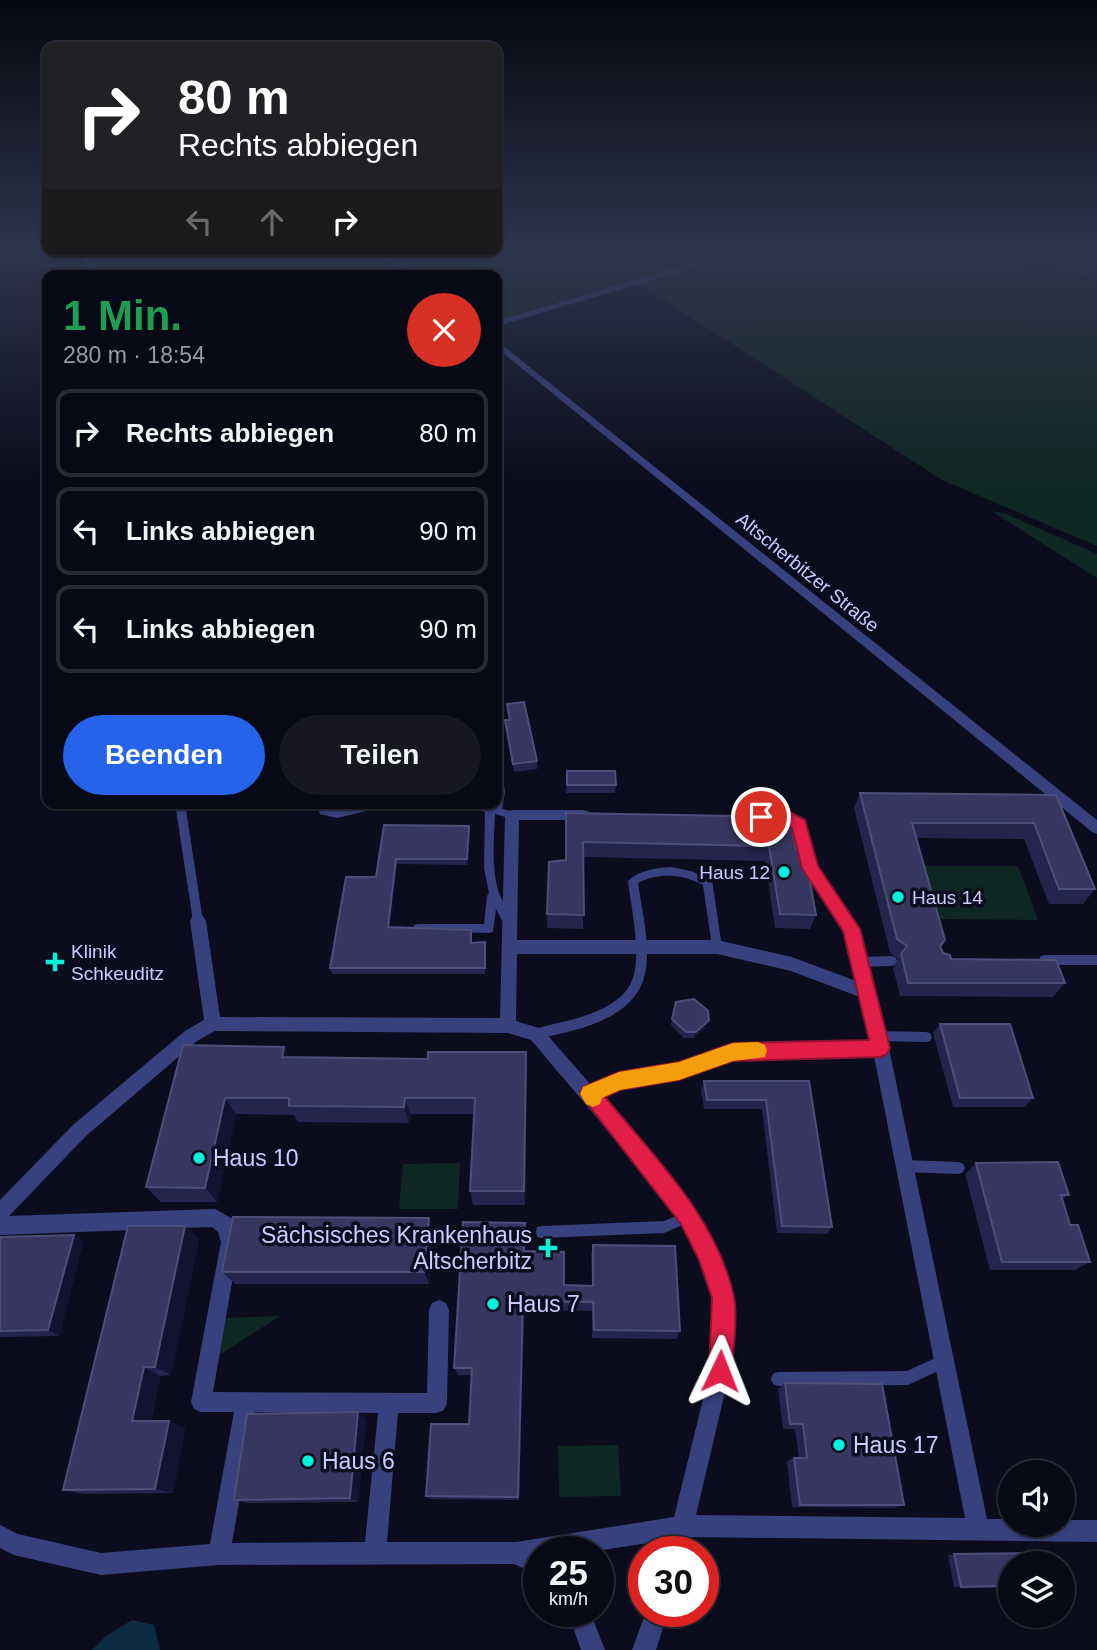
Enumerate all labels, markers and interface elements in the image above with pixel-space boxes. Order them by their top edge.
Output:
icon: right [63,70,154,161]
text: 80 m [178,70,290,124]
text: Rechts abbiegen [178,127,418,163]
icon: left [180,203,218,241]
icon: ahead [253,203,291,241]
icon: right [326,203,364,241]
text: 1 Min. [63,292,182,339]
button: close [407,293,481,367]
text: 280 m · 18:54 [63,342,205,368]
icon: right [67,414,105,452]
text: Rechts abbiegen [126,418,334,448]
text: 80 m [419,418,477,448]
street label: Altscherbitzer Straße [732,508,883,636]
icon: left [67,512,105,550]
text: Links abbiegen [126,516,315,546]
text: 90 m [419,516,477,546]
icon: left [67,610,105,648]
text: Links abbiegen [126,614,315,644]
text: 90 m [419,614,477,644]
button: Beenden [63,715,265,795]
button: Teilen [279,715,481,795]
pin [731,787,791,847]
icon: arrive [742,798,780,836]
place label: Haus 12 [699,862,770,883]
marker: Haus 12 [776,864,792,880]
place label: Haus 14 [912,887,983,908]
marker: Haus 14 [890,889,906,905]
place label: Klinik Schkeuditz [71,941,164,984]
marker: Klinik Schkeuditz [45,952,65,972]
place label: Haus 10 [213,1145,299,1171]
marker: Haus 10 [191,1150,207,1166]
place label: Sächsisches Krankenhaus Altscherbitz [261,1222,532,1274]
marker: Sächsisches Krankenhaus Altscherbitz [538,1238,558,1258]
place label: Haus 7 [507,1291,580,1317]
marker: Haus 7 [485,1296,501,1312]
position arrow [683,1334,757,1408]
place label: Haus 17 [853,1432,939,1458]
marker: Haus 17 [831,1437,847,1453]
place label: Haus 6 [322,1448,395,1474]
marker: Haus 6 [300,1453,316,1469]
map controls [998,1460,1075,1628]
button: sound [998,1460,1075,1537]
speed limit sign: 30 [628,1536,719,1627]
button: layers [998,1551,1075,1628]
text: 25 [549,1553,588,1592]
text: km/h [549,1589,588,1609]

